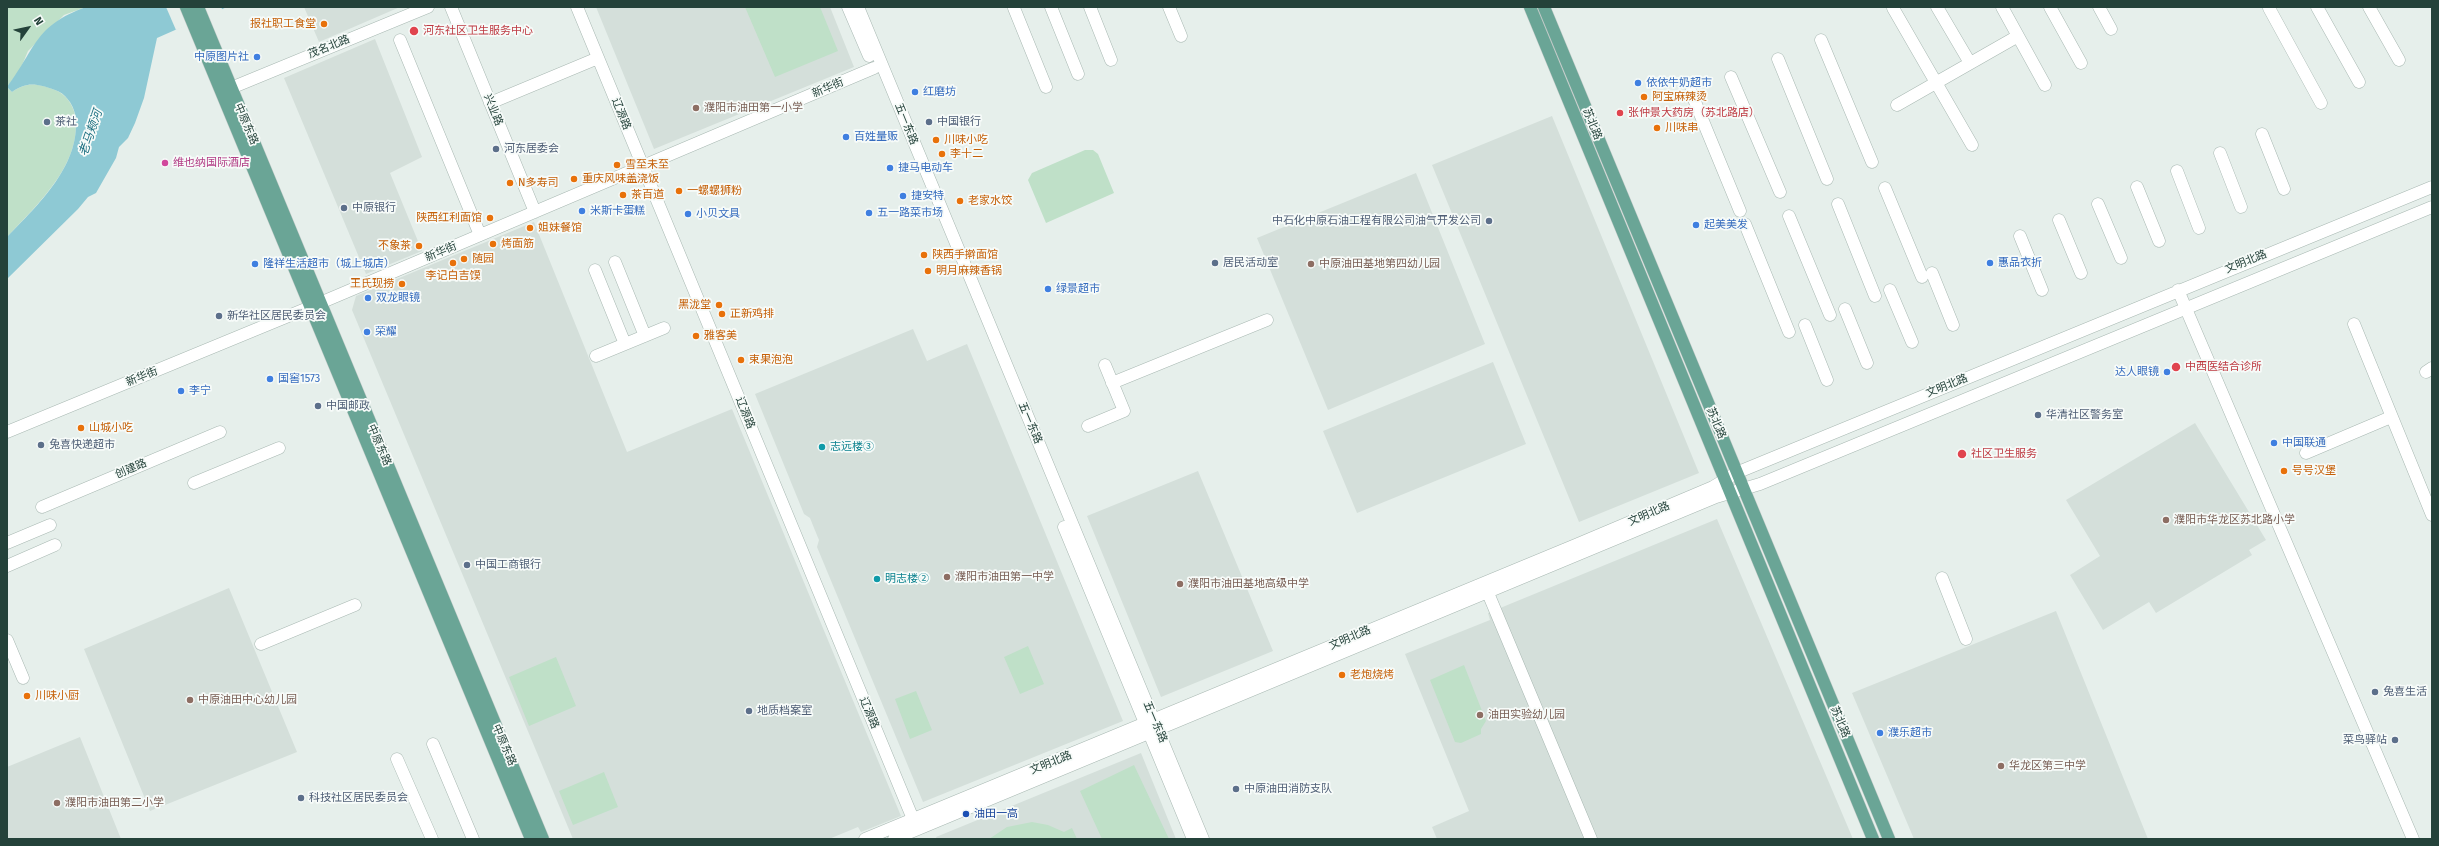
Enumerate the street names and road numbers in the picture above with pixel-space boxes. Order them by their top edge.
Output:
street label: 茂名北路 [306,33,352,61]
street label: 新华街 [810,75,846,101]
street label: 兴业路 [481,92,505,128]
street label: 辽源路 [609,96,633,132]
street label: 中原东路 [231,101,261,147]
street label: 五一东路 [892,101,920,147]
street label: 苏北路 [1580,106,1604,142]
street label: 新华街 [423,239,459,265]
street label: 文明北路 [2223,248,2269,276]
street label: 新华街 [124,365,160,389]
street label: 文明北路 [1924,372,1970,400]
street label: 辽源路 [733,395,757,431]
street label: 五一东路 [1015,400,1045,446]
street label: 苏北路 [1703,405,1729,441]
street label: 中原东路 [364,422,394,468]
street label: 创建路 [113,456,149,482]
street label: 文明北路 [1626,499,1672,529]
street label: 文明北路 [1327,623,1373,653]
street label: 辽源路 [856,695,882,731]
street label: 五一东路 [1140,699,1170,745]
street label: 苏北路 [1827,704,1853,740]
street label: 中原东路 [489,722,519,768]
street label: 文明北路 [1028,749,1074,777]

